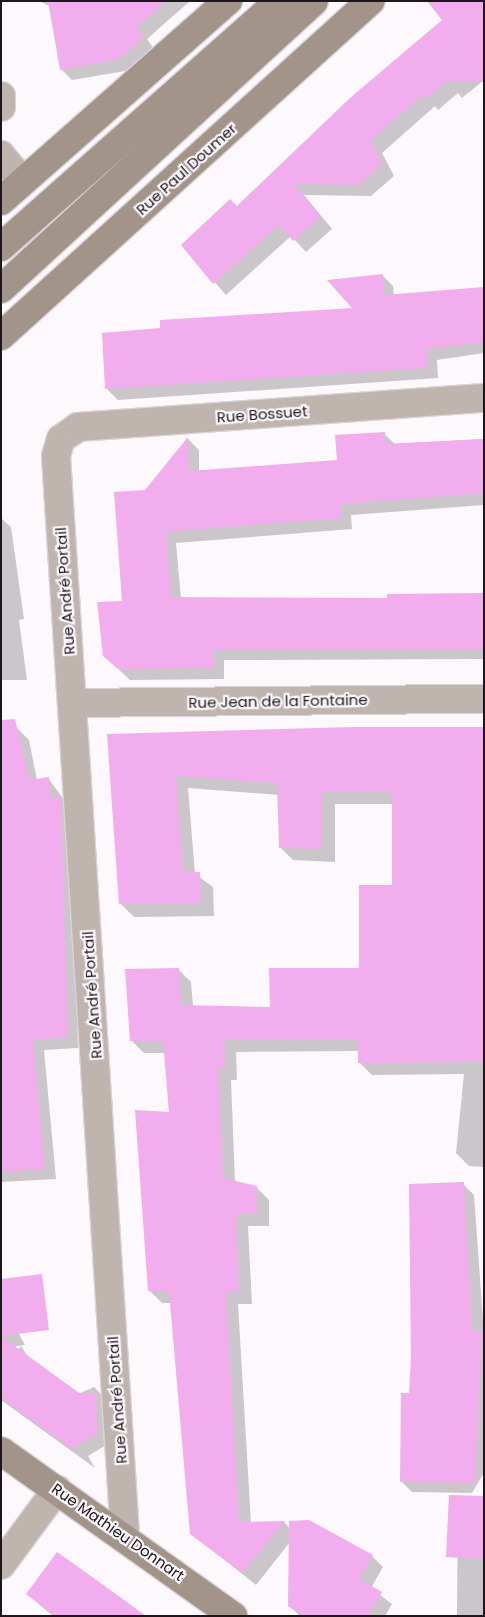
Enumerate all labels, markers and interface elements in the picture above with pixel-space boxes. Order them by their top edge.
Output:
street label: Rue Paul Doumer [132,119,240,219]
street label: Rue Bossuet [216,402,308,426]
street label: Rue André Portail [52,527,78,655]
street label: Rue Jean de la Fontaine [188,690,368,712]
street label: Rue André Portail [79,931,105,1059]
street label: Rue André Portail [104,1336,130,1464]
street label: Rue Mathieu Donnart [48,1480,188,1584]

